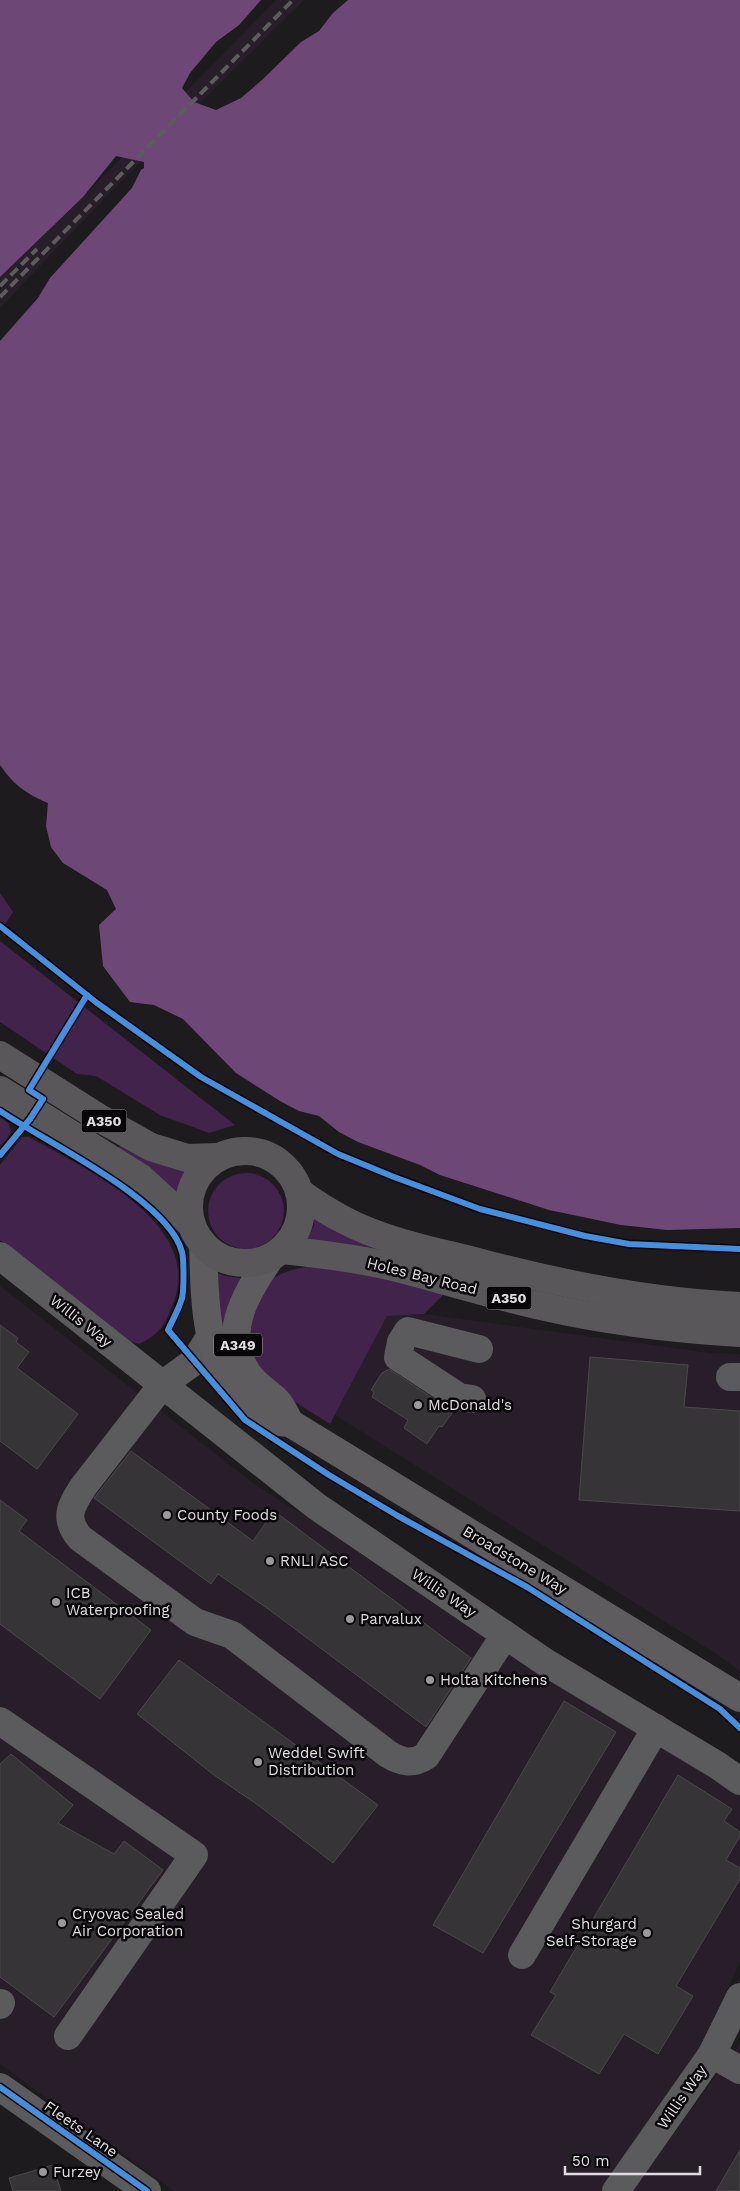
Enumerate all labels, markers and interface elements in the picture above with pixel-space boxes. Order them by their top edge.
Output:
road number: A350 [82,1110,126,1132]
street label: Holes Bay Road [365,1254,479,1298]
road number: A350 [486,1286,532,1310]
street label: Willis Way [46,1291,116,1351]
road number: A349 [214,1334,262,1356]
place label: McDonald's [428,1396,512,1414]
marker: McDonald's [412,1399,424,1411]
place label: County Foods [177,1506,277,1524]
marker: County Foods [161,1509,173,1521]
street label: Broadstone Way [460,1522,570,1598]
place label: RNLI ASC [280,1552,349,1570]
marker: RNLI ASC [264,1555,276,1567]
street label: Willis Way [408,1565,480,1621]
place label: ICB Waterproofing [66,1584,169,1619]
marker: ICB Waterproofing [50,1596,62,1608]
place label: Parvalux [360,1610,422,1628]
marker: Parvalux [344,1613,356,1625]
place label: Holta Kitchens [440,1671,547,1689]
marker: Holta Kitchens [424,1674,436,1686]
place label: Weddel Swift Distribution [268,1744,365,1779]
marker: Weddel Swift Distribution [252,1756,264,1768]
place label: Cryovac Sealed Air Corporation [72,1905,184,1940]
place label: Shurgard Self-Storage [546,1915,637,1950]
marker: Cryovac Sealed Air Corporation [56,1917,68,1929]
marker: Shurgard Self-Storage [641,1927,653,1939]
street label: Willis Way [653,2061,711,2132]
street label: Fleets Lane [41,2097,121,2161]
scale bar [565,2144,700,2176]
text: 50 m [572,2152,609,2170]
place label: Furzey [53,2163,101,2181]
marker: Furzey [37,2166,49,2178]

